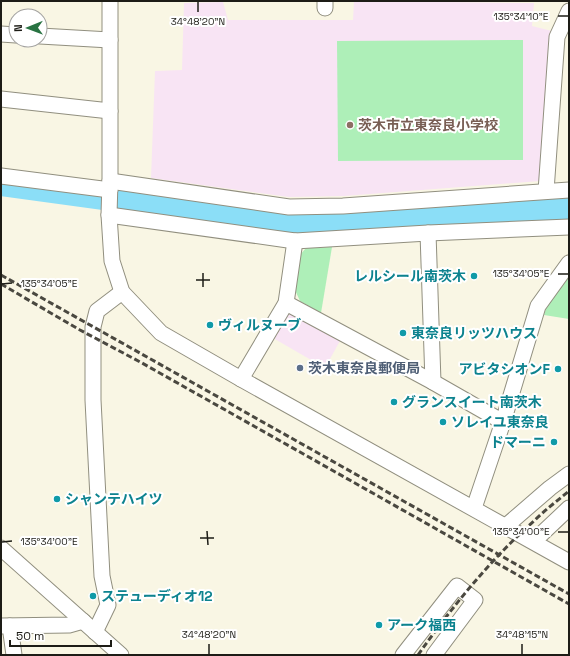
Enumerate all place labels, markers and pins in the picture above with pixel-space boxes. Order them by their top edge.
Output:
place label: 茨木市立東奈良小学校 [358,116,498,134]
marker: 茨木市立東奈良小学校 [345,120,355,130]
place label: レルシール南茨木 [354,267,466,285]
marker: レルシール南茨木 [469,271,479,281]
place label: ヴィルヌーブ [218,316,301,334]
marker: ヴィルヌーブ [205,320,215,330]
place label: 東奈良リッツハウス [411,324,537,342]
marker: 東奈良リッツハウス [398,328,408,338]
place label: 茨木東奈良郵便局 [308,359,420,377]
place label: アビタシオンF [459,360,551,378]
marker: 茨木東奈良郵便局 [295,363,305,373]
marker: アビタシオンF [553,364,563,374]
place label: グランスイート南茨木 [402,393,542,411]
marker: グランスイート南茨木 [389,397,399,407]
place label: ソレイユ東奈良 [451,413,549,431]
marker: ソレイユ東奈良 [438,417,448,427]
place label: ドマーニ [490,433,546,451]
marker: ドマーニ [549,437,559,447]
place label: シャンテハイツ [65,490,162,508]
marker: シャンテハイツ [52,494,62,504]
place label: ステューディオ12 [101,587,213,605]
marker: ステューディオ12 [88,591,98,601]
place label: アーク福西 [387,616,456,634]
marker: アーク福西 [374,620,384,630]

